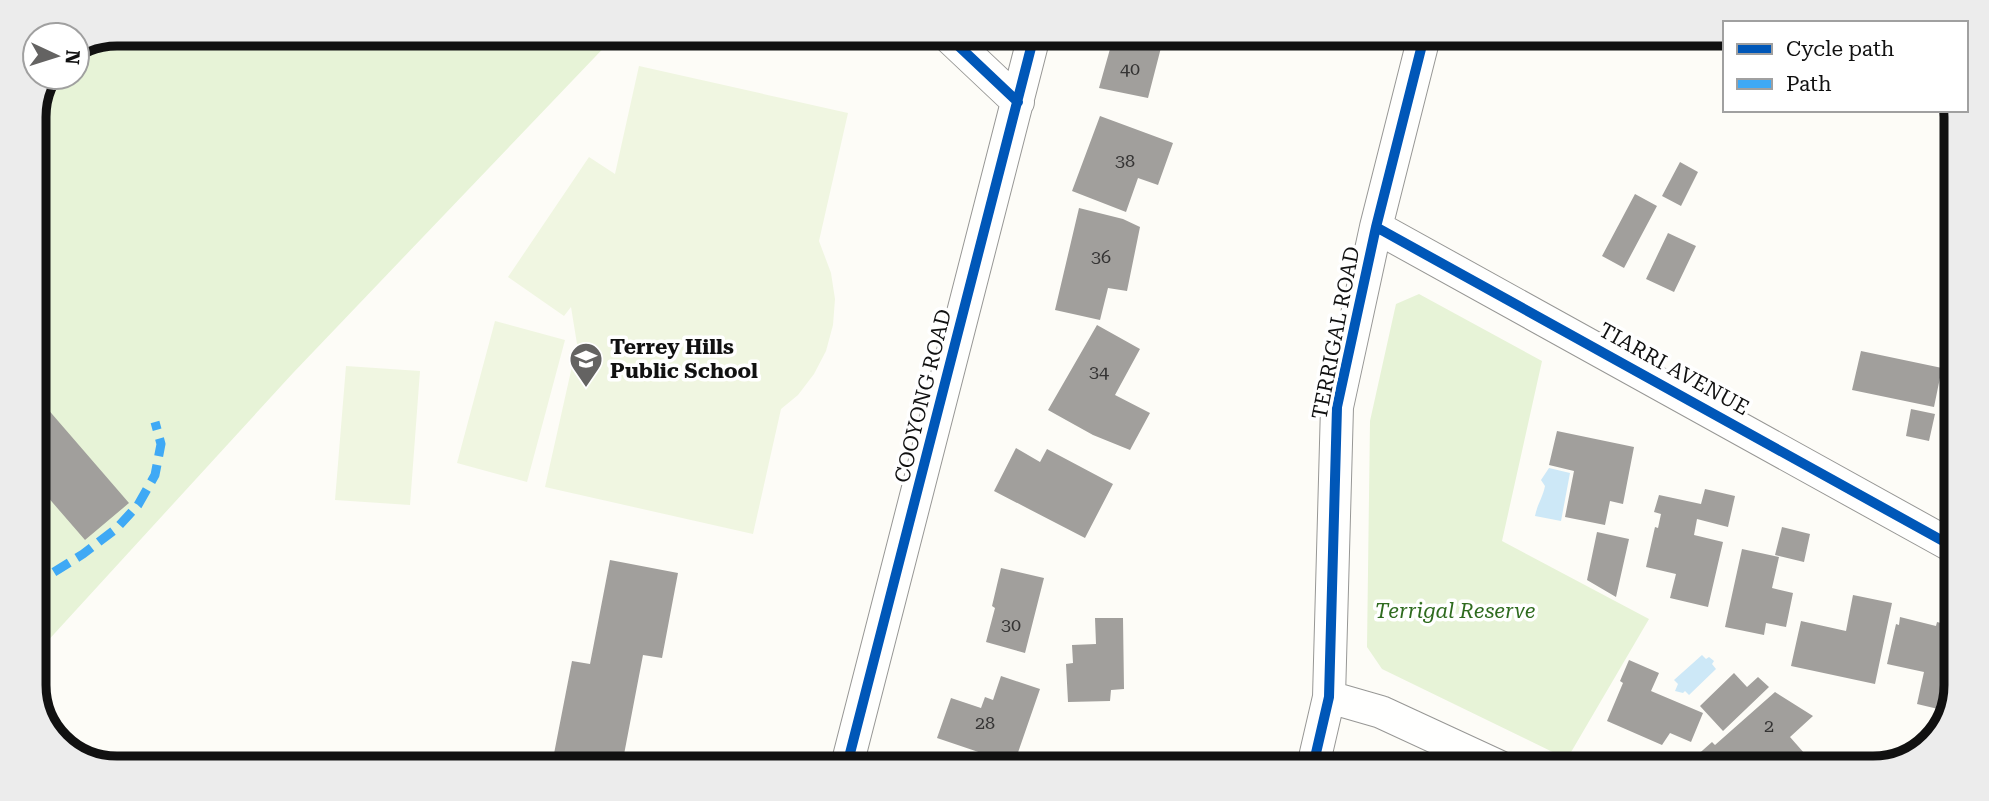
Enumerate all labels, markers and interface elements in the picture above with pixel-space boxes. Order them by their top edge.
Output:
north arrow [21,21,91,91]
legend [1723,21,1968,112]
text: Cycle path [1786,37,1895,61]
text: N [60,49,84,66]
house number: 40 [1120,58,1140,79]
text: Path [1786,72,1832,96]
house number: 38 [1115,150,1135,171]
street label: TERRIGAL ROAD [1307,244,1365,422]
house number: 36 [1091,246,1111,267]
street label: COOYONG ROAD [890,307,956,485]
street label: TIARRI AVENUE [1595,318,1753,420]
place label: Terrey Hills Public School [610,335,758,383]
school or university icon: Terrey Hills Public School [567,340,605,389]
house number: 34 [1089,361,1109,382]
park label: Terrigal Reserve [1375,599,1535,623]
house number: 30 [1001,614,1021,635]
house number: 28 [975,712,995,733]
house number: 2 [1764,715,1774,736]

